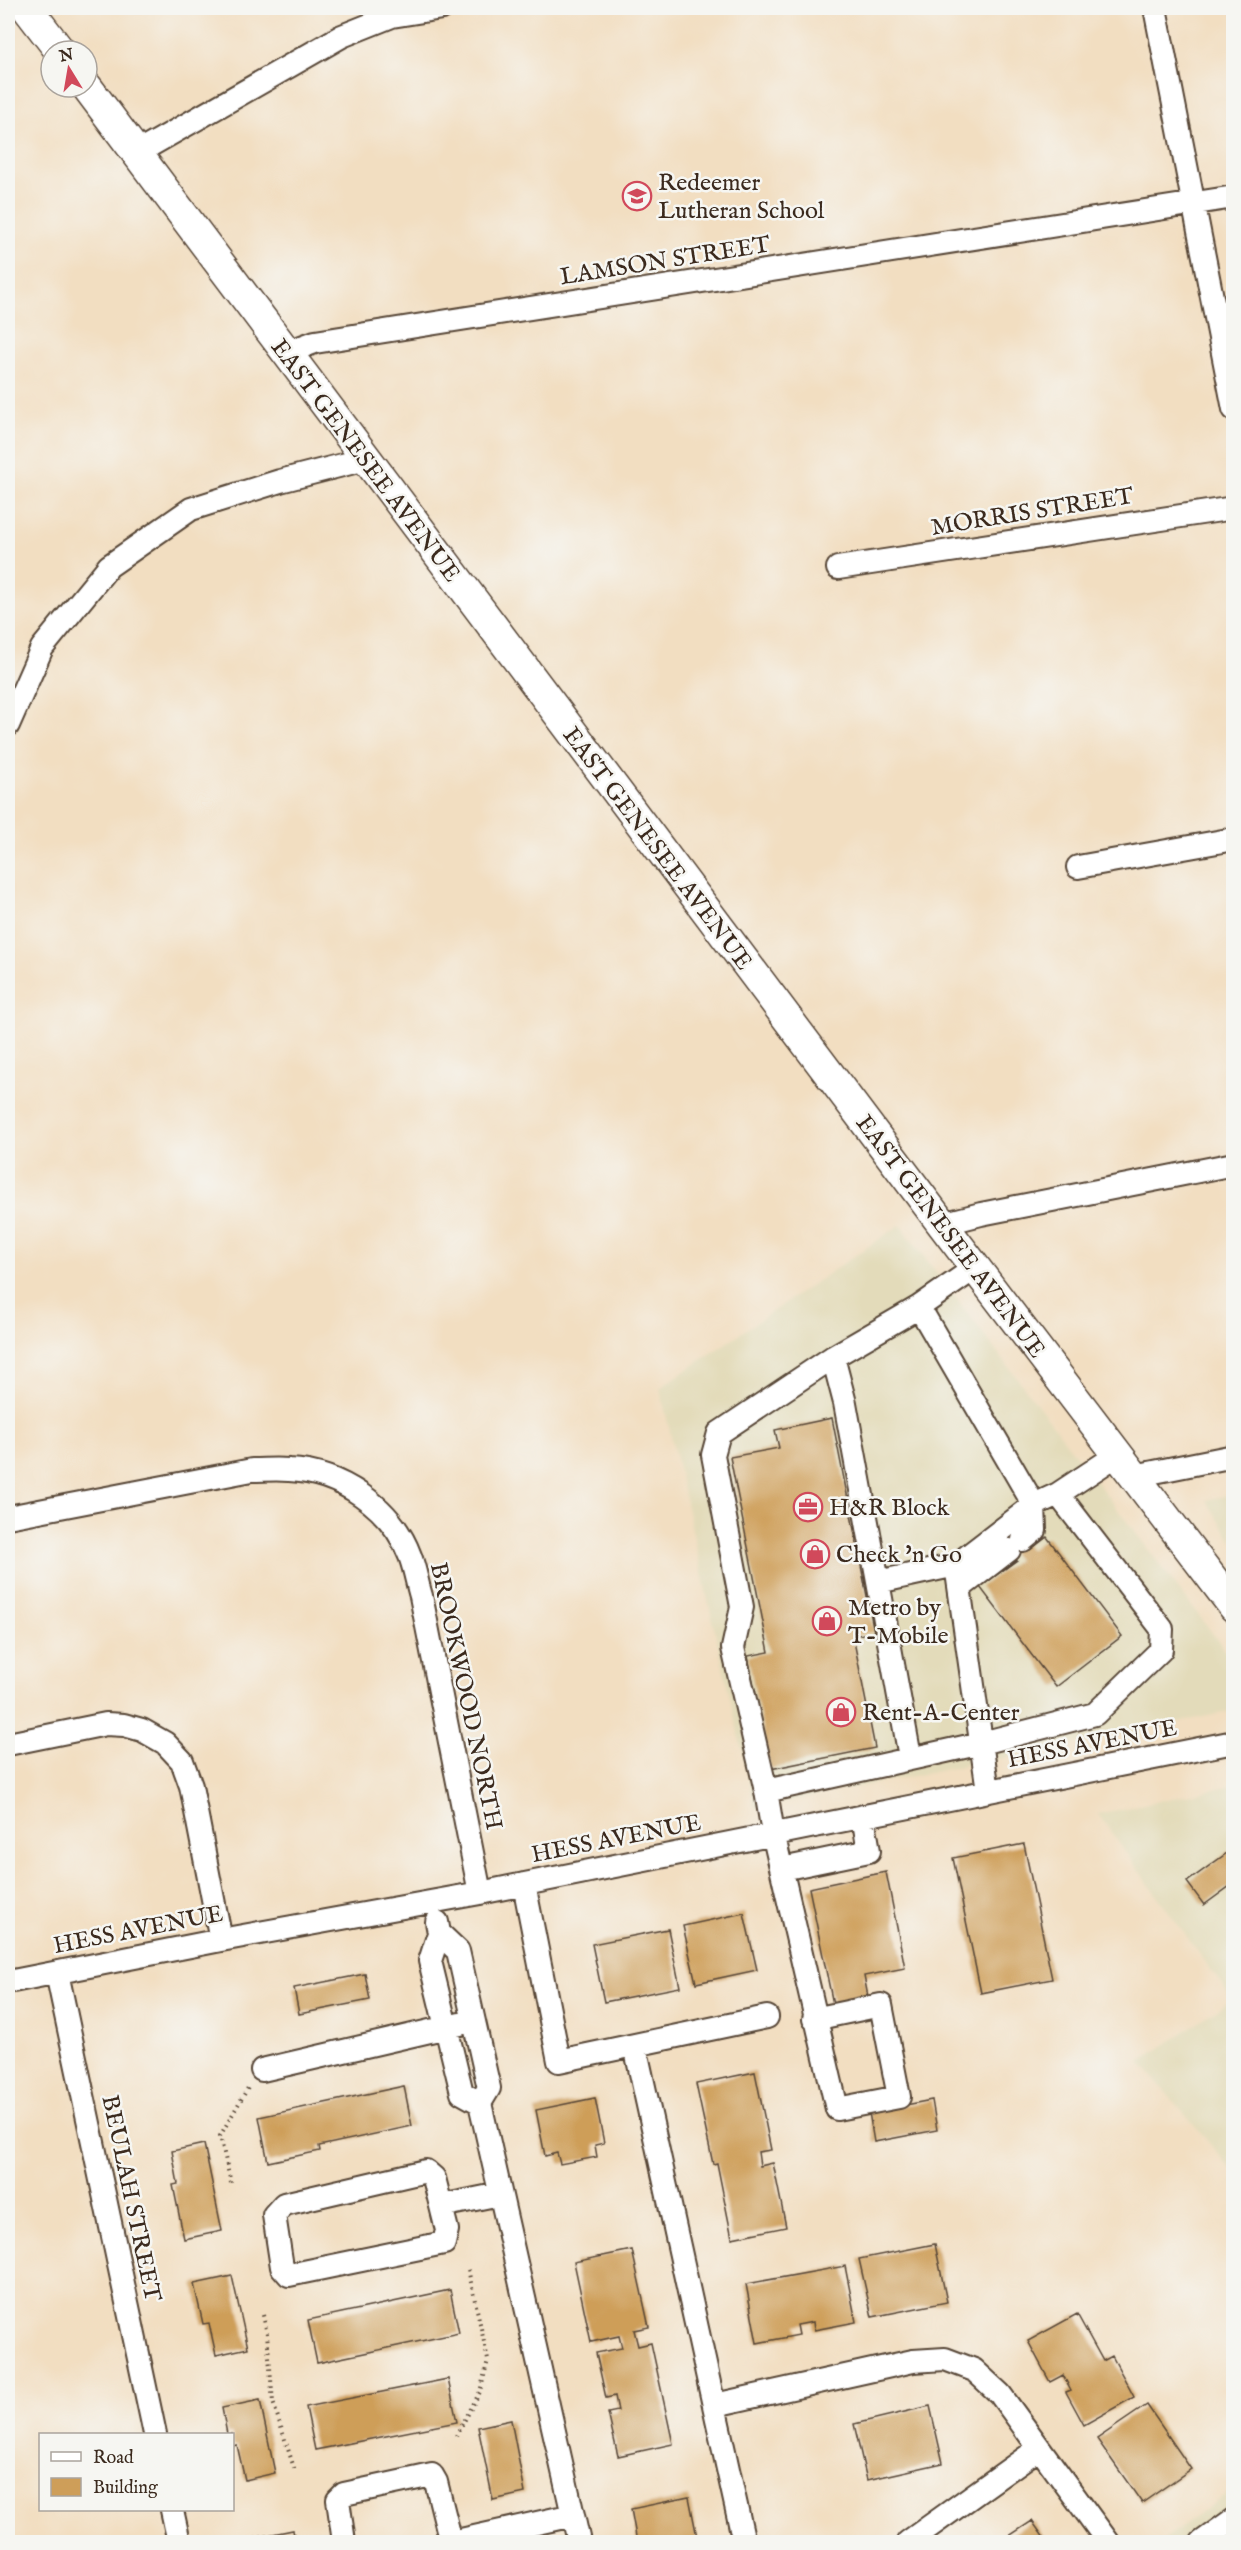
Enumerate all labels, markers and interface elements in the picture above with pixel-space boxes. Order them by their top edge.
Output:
north arrow [39,39,99,99]
text: N [57,45,75,68]
place label: Redeemer Lutheran School [658,168,825,227]
school or university icon: Redeemer Lutheran School [621,180,653,212]
street label: LAMSON STREET [558,229,773,293]
street label: EAST GENESEE AVENUE [263,333,467,589]
street label: MORRIS STREET [929,481,1136,544]
street label: EAST GENESEE AVENUE [555,721,759,977]
street label: EAST GENESEE AVENUE [848,1109,1052,1365]
office icon: H&R Block [792,1491,824,1523]
place label: H&R Block [829,1493,950,1524]
shop icon: Check 'n Go [799,1538,831,1570]
place label: Check 'n Go [836,1540,962,1571]
street label: BROOKWOOD NORTH [422,1560,509,1833]
place label: Metro by T-Mobile [848,1593,949,1652]
shop icon: Metro by T-Mobile [811,1605,843,1637]
shop icon: Rent-A-Center [825,1696,857,1728]
place label: Rent-A-Center [862,1698,1020,1729]
street label: HESS AVENUE [1005,1713,1180,1776]
street label: HESS AVENUE [529,1808,704,1871]
street label: HESS AVENUE [51,1899,226,1962]
street label: BEULAH STREET [94,2092,168,2305]
legend [39,2433,234,2511]
text: Road [93,2447,134,2470]
text: Building [93,2477,158,2500]

